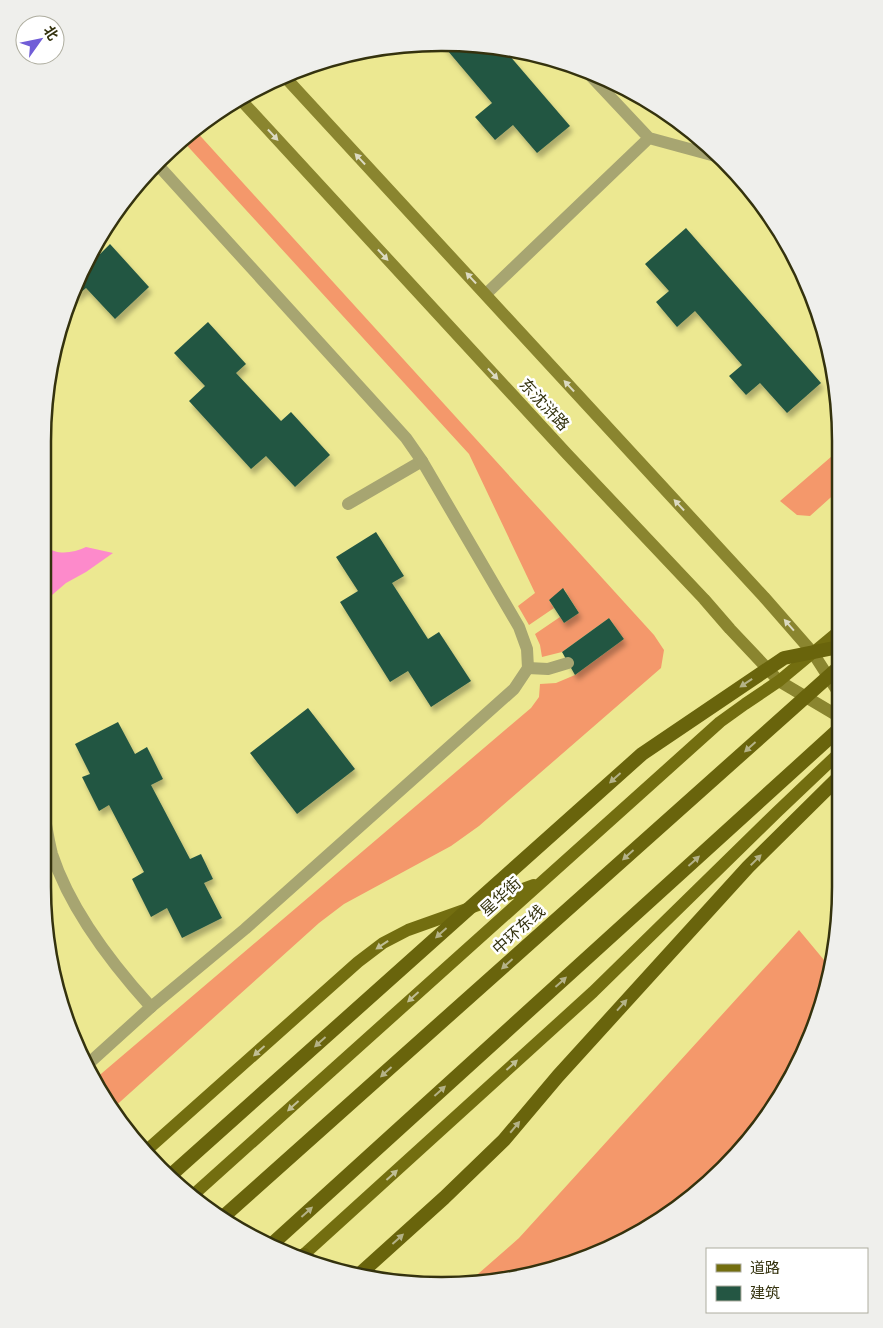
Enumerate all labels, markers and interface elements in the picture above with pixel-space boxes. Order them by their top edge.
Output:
north arrow [15,15,65,65]
text: 北 [39,22,62,44]
one-way arrow [267,129,279,141]
one-way arrow [355,152,366,165]
one-way arrow [377,248,389,260]
one-way arrow [465,272,477,284]
one-way arrow [487,368,499,380]
street label: 东沈浒路 [514,374,574,436]
one-way arrow [563,380,575,392]
one-way arrow [673,499,685,511]
one-way arrow [783,619,794,632]
one-way arrow [739,678,753,688]
one-way arrow [744,741,756,753]
one-way arrow [608,773,621,784]
one-way arrow [623,849,635,861]
one-way arrow [750,854,762,866]
one-way arrow [688,855,700,867]
street label: 星华街 [476,873,526,921]
street label: 中环东线 [488,900,550,960]
one-way arrow [435,928,448,939]
one-way arrow [375,940,388,949]
one-way arrow [501,958,514,969]
one-way arrow [554,976,566,988]
one-way arrow [408,991,420,1003]
one-way arrow [617,999,628,1012]
one-way arrow [315,1036,327,1048]
one-way arrow [252,1045,265,1056]
one-way arrow [505,1060,518,1071]
one-way arrow [380,1066,392,1077]
one-way arrow [434,1085,446,1097]
one-way arrow [286,1100,299,1111]
one-way arrow [509,1120,520,1133]
one-way arrow [385,1169,397,1181]
one-way arrow [300,1206,312,1218]
one-way arrow [391,1234,404,1245]
legend [706,1248,868,1313]
text: 道路 [750,1258,780,1278]
text: 建筑 [750,1283,780,1303]

